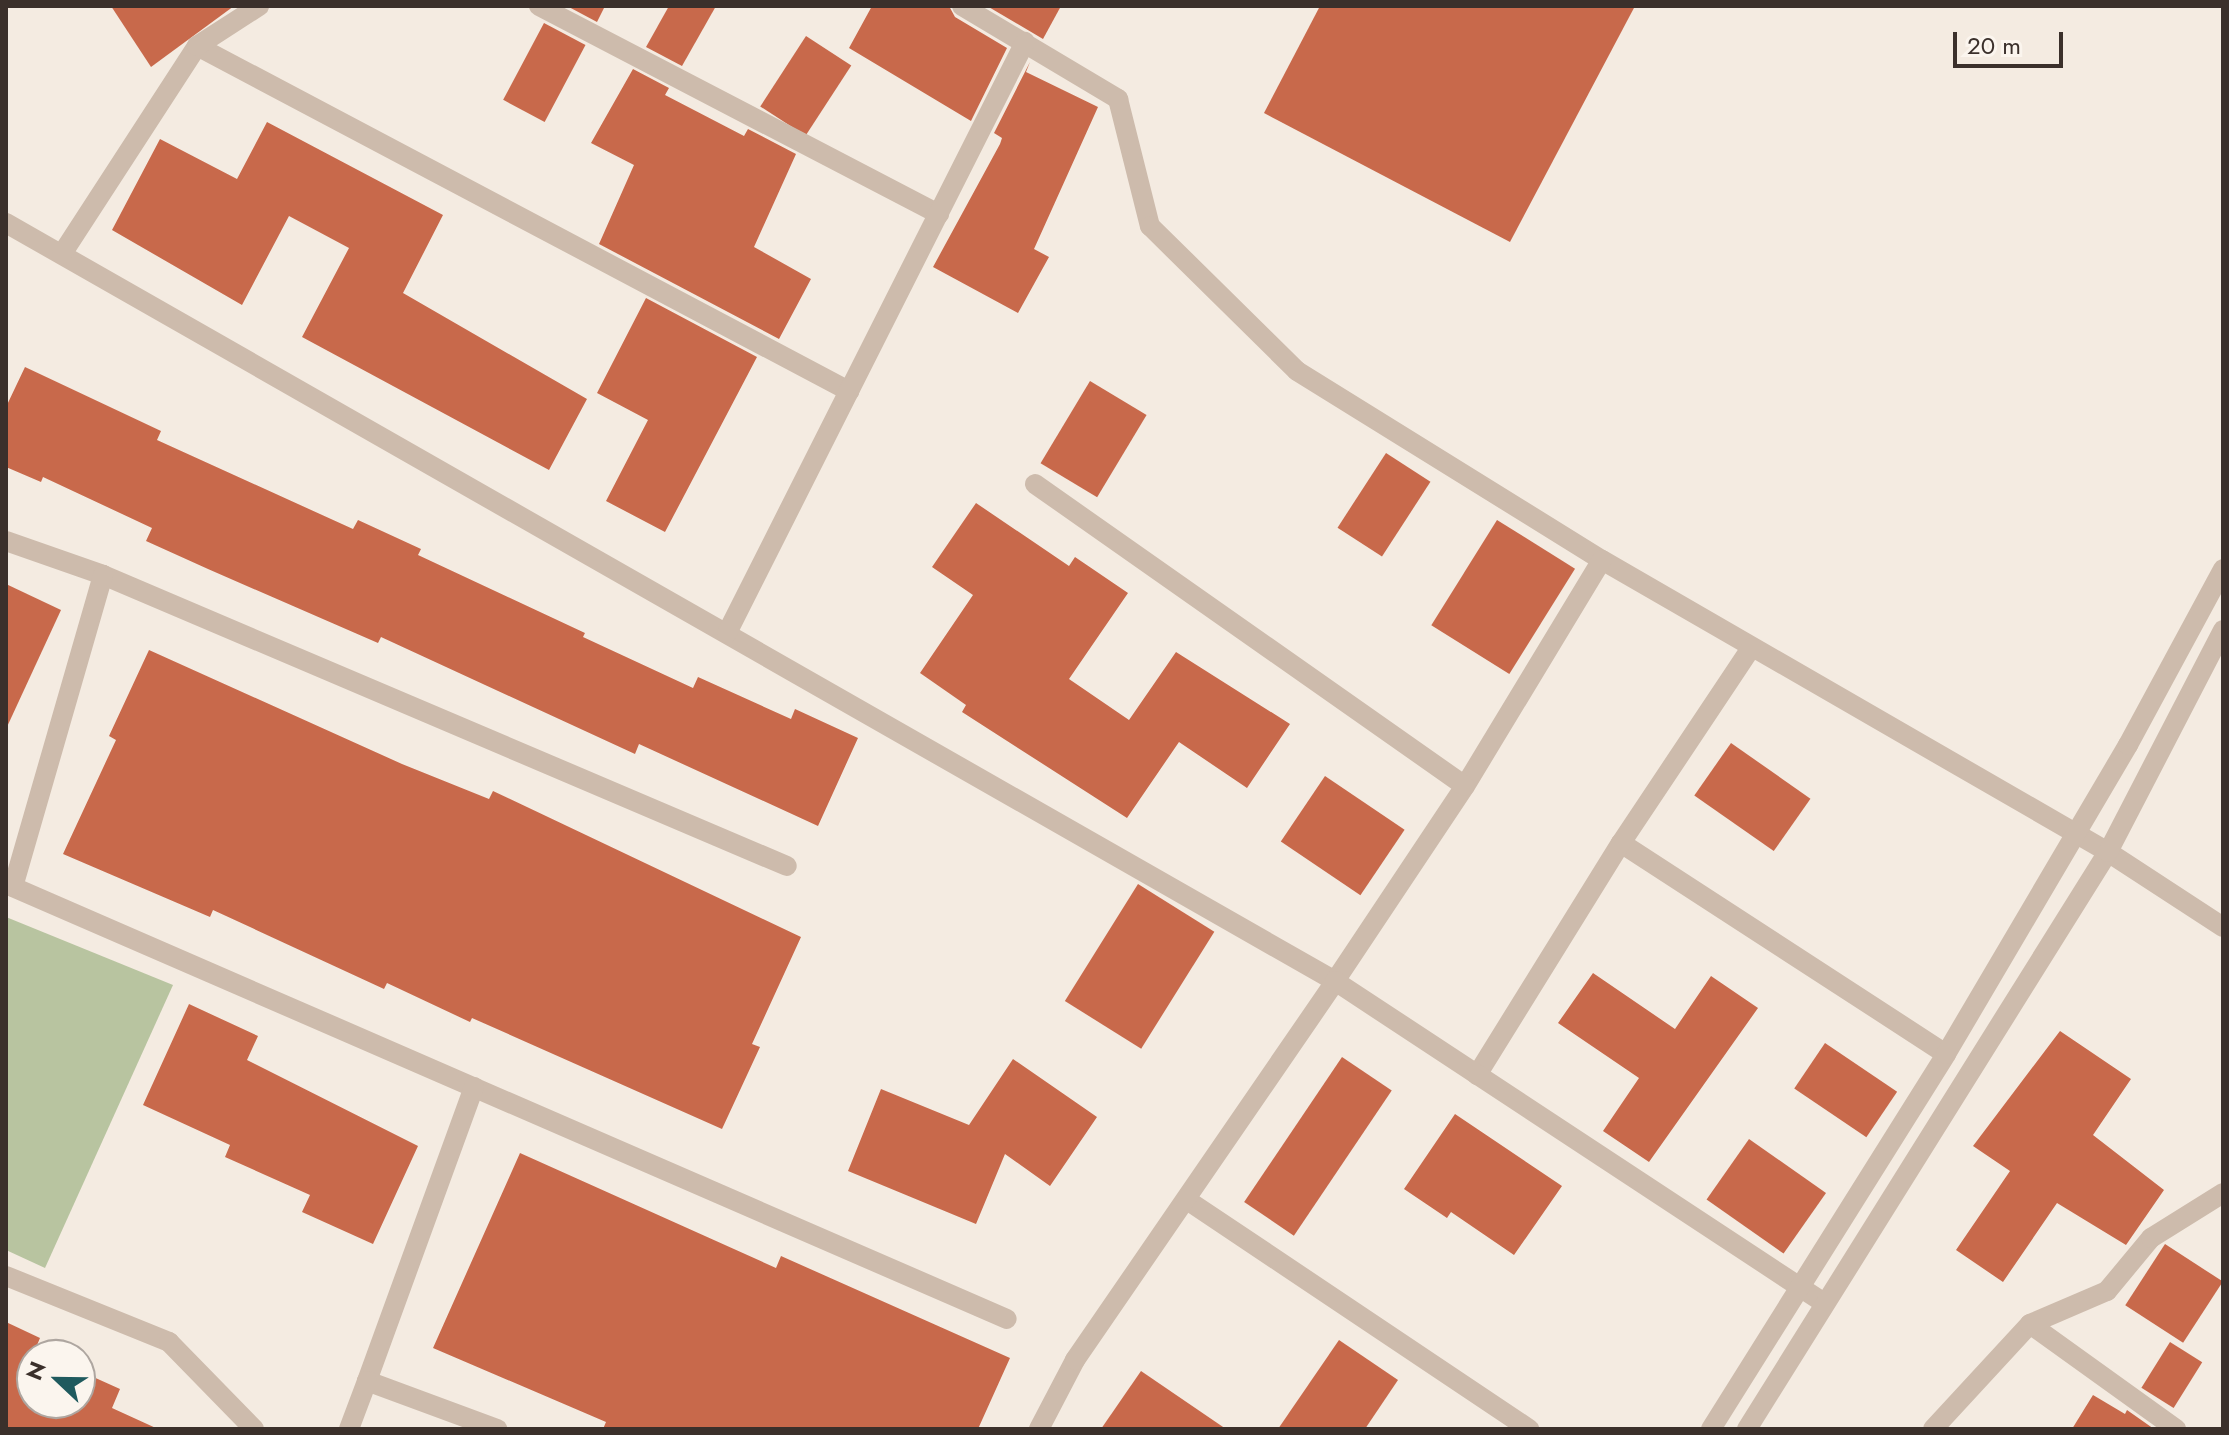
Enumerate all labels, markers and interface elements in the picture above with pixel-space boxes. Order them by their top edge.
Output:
scale bar [1957,16,2067,66]
text: 20 m [1967,28,2021,63]
north arrow [16,1339,96,1419]
text: N [17,1357,54,1385]

